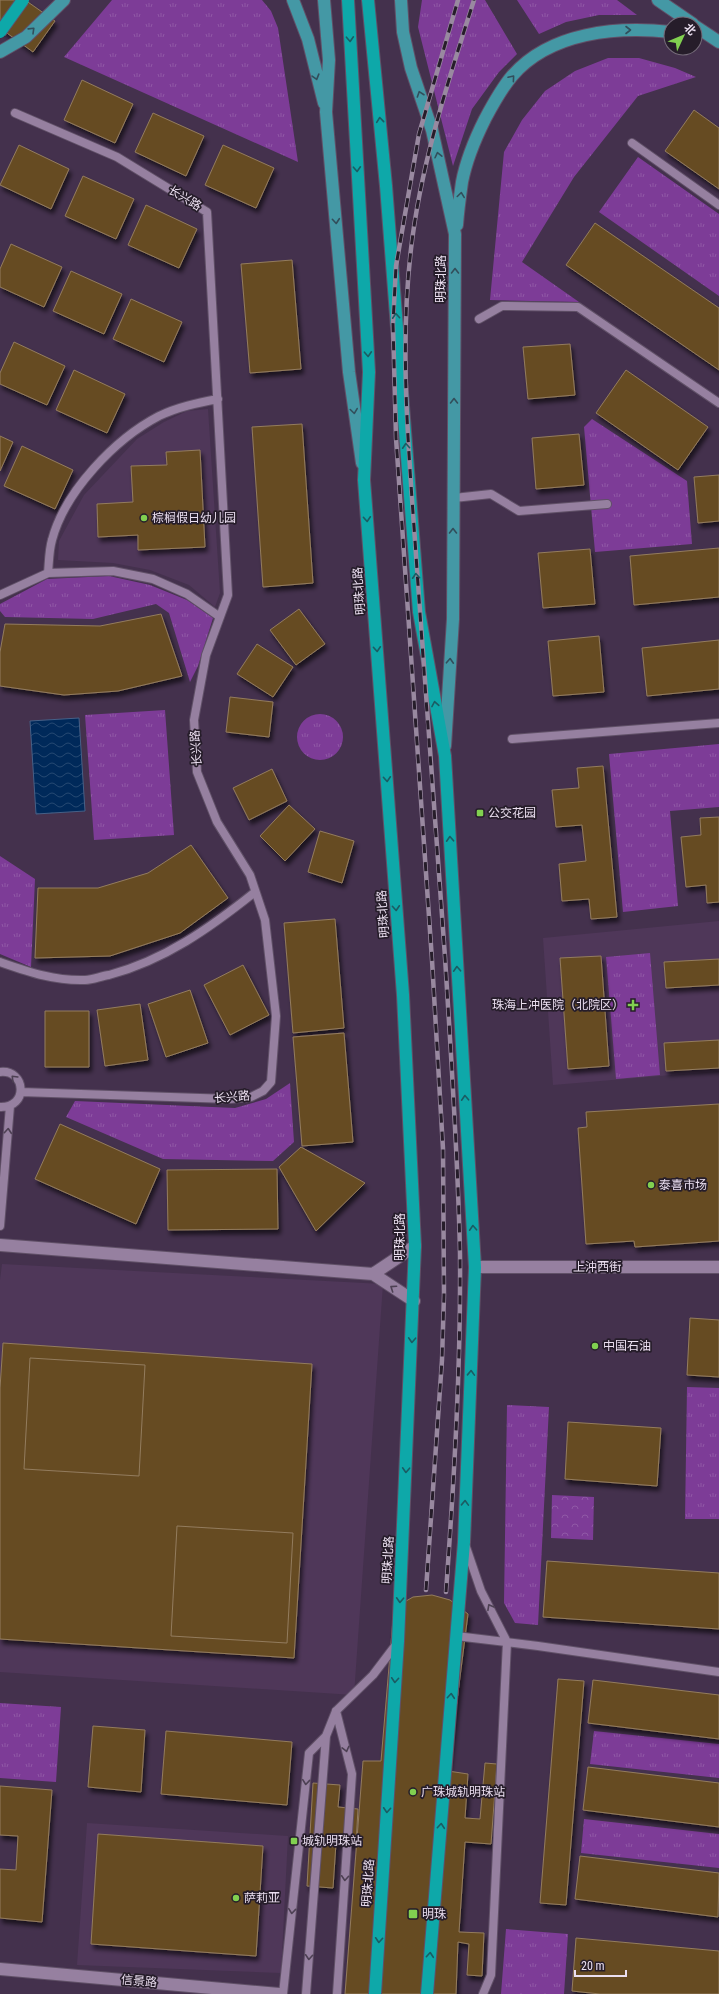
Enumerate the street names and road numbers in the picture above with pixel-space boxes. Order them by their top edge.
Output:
street label: 长兴路 [166,183,204,213]
street label: 明珠北路 [434,255,448,303]
street label: 明珠北路 [350,567,368,615]
street label: 长兴路 [188,730,204,766]
street label: 明珠北路 [374,890,392,938]
street label: 长兴路 [213,1088,251,1106]
street label: 明珠北路 [393,1213,407,1261]
street label: 上沖西街 [573,1260,621,1274]
street label: 明珠北路 [380,1536,396,1584]
street label: 明珠北路 [359,1859,377,1907]
street label: 信景路 [120,1972,158,1990]

